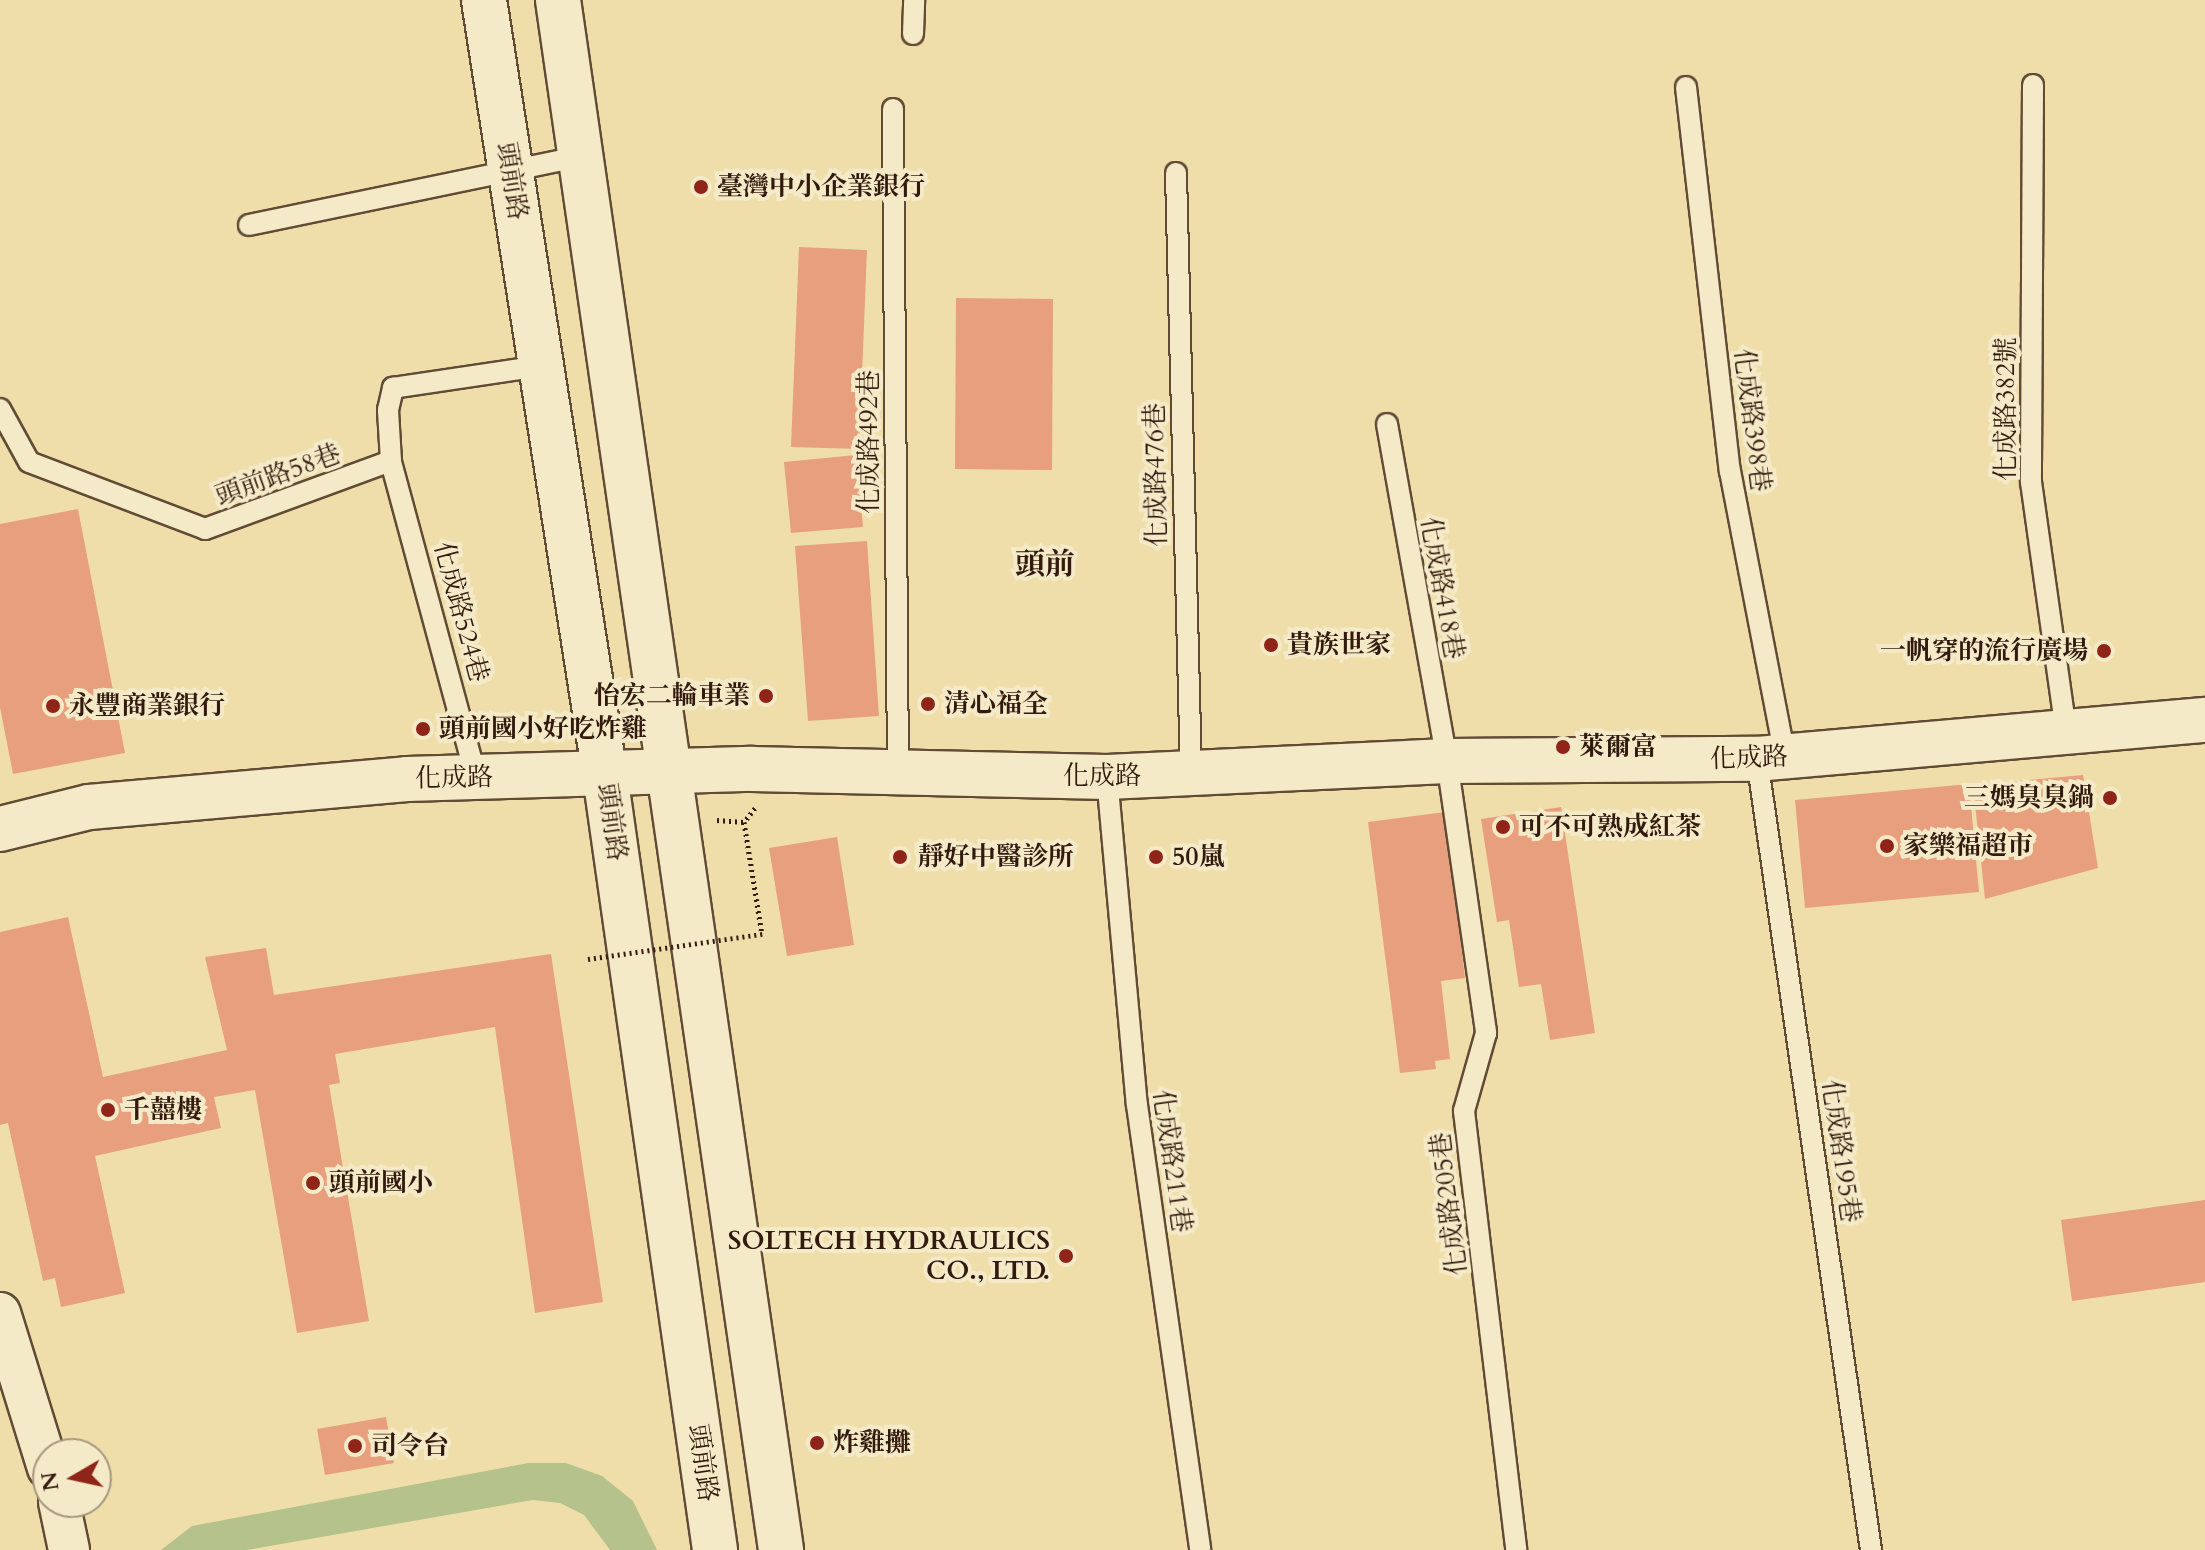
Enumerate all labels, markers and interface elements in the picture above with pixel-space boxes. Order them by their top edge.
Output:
street label: 頭前路 [490,140,534,222]
place label: 臺灣中小企業銀行 [717,171,925,203]
marker: 臺灣中小企業銀行 [692,178,710,196]
street label: 化成路382號 [1990,337,2022,481]
street label: 化成路398巷 [1728,347,1776,493]
street label: 化成路492巷 [853,370,885,514]
street label: 化成路476巷 [1139,403,1173,547]
street label: 頭前路58巷 [211,438,345,512]
street label: 化成路418巷 [1414,514,1470,662]
street label: 化成路524巷 [427,538,495,686]
district label: 頭前 [1015,547,1075,583]
place label: 貴族世家 [1287,629,1391,661]
place label: 一帆穿的流行廣場 [1880,635,2088,667]
marker: 貴族世家 [1262,636,1280,654]
marker: 一帆穿的流行廣場 [2095,642,2113,660]
place label: 怡宏二輪車業 [594,680,750,712]
marker: 怡宏二輪車業 [757,687,775,705]
place label: 清心福全 [944,688,1048,720]
place label: 永豐商業銀行 [69,690,225,722]
marker: 清心福全 [919,695,937,713]
marker: 永豐商業銀行 [44,697,62,715]
place label: 頭前國小好吃炸雞 [439,713,647,745]
marker: 頭前國小好吃炸雞 [414,720,432,738]
place label: 萊爾富 [1579,731,1657,763]
marker: 萊爾富 [1554,738,1572,756]
street label: 化成路 [1709,741,1789,775]
street label: 化成路 [1063,760,1141,792]
street label: 化成路 [415,762,493,794]
street label: 頭前路 [591,781,633,863]
place label: 三媽臭臭鍋 [1964,782,2094,814]
marker: 三媽臭臭鍋 [2101,789,2119,807]
place label: 可不可熟成紅茶 [1519,811,1701,843]
marker: 可不可熟成紅茶 [1494,818,1512,836]
place label: 家樂福超市 [1903,830,2033,862]
marker: 家樂福超市 [1878,837,1896,855]
place label: 靜好中醫診所 [918,841,1074,873]
place label: 50嵐 [1172,841,1225,873]
marker: 靜好中醫診所 [889,846,911,868]
marker: 50嵐 [1147,848,1165,866]
street label: 化成路195巷 [1816,1078,1866,1224]
street label: 化成路211巷 [1147,1088,1197,1234]
place label: 千囍樓 [124,1094,202,1126]
marker: 千囍樓 [99,1101,117,1119]
street label: 化成路205巷 [1425,1131,1473,1277]
place label: 頭前國小 [329,1167,433,1199]
marker: 頭前國小 [304,1174,322,1192]
place label: SOLTECH HYDRAULICS CO., LTD. [728,1225,1050,1286]
marker: SOLTECH HYDRAULICS CO., LTD. [1057,1247,1075,1265]
street label: 頭前路 [682,1422,724,1504]
place label: 炸雞攤 [833,1427,911,1459]
place label: 司令台 [371,1430,449,1462]
marker: 炸雞攤 [808,1434,826,1452]
marker: 司令台 [346,1437,364,1455]
north arrow [32,1438,112,1518]
text: N [34,1470,67,1493]

